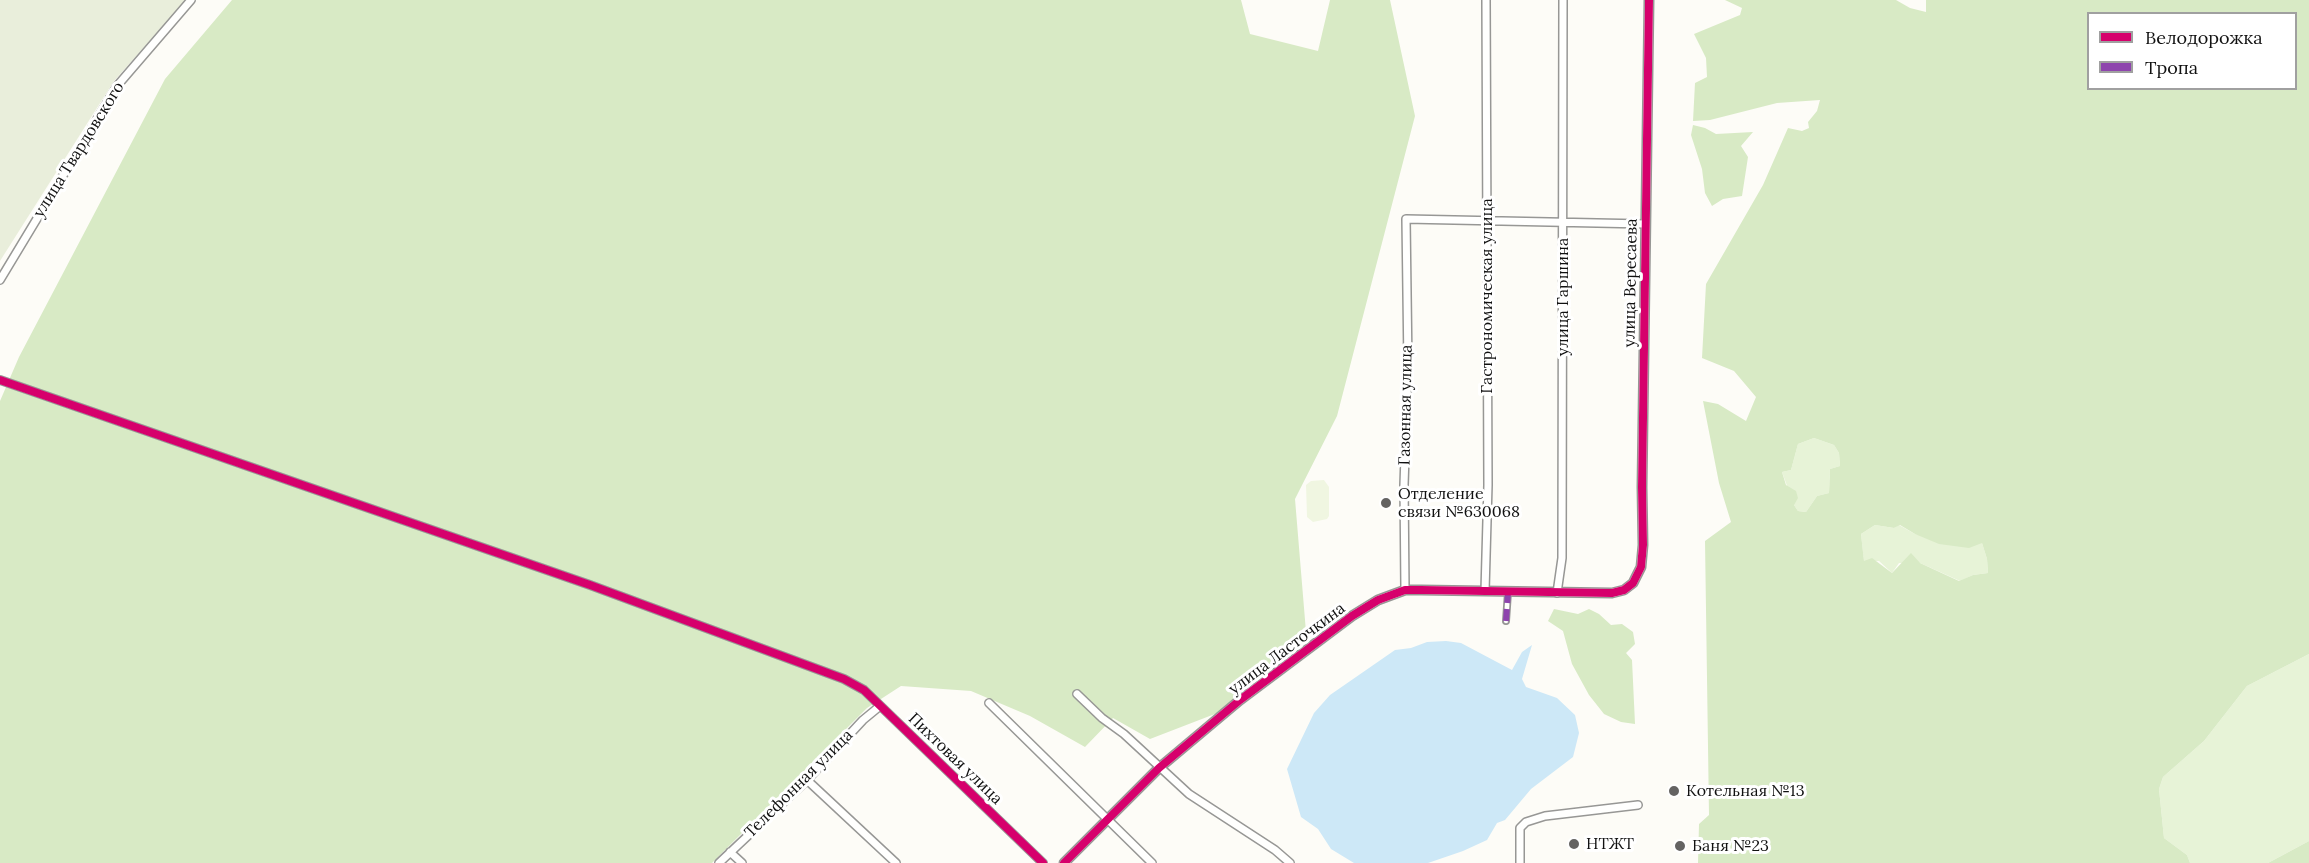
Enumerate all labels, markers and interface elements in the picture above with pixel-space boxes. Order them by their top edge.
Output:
legend [2087,12,2297,90]
text: Велодорожка [2145,26,2263,49]
text: Тропа [2145,56,2198,79]
street label: улица Твардовского [29,79,129,221]
street label: Гастрономическая улица [1477,198,1497,394]
street label: улица Вересаева [1620,218,1642,348]
street label: улица Гаршина [1553,238,1573,356]
street label: Газонная улица [1395,344,1417,466]
place label: Отделение связи №630068 [1398,484,1520,522]
marker: Отделение связи №630068 [1379,496,1393,510]
street label: улица Ласточкина [1225,599,1349,699]
street label: Пихтовая улица [904,709,1006,809]
street label: Телефонная улица [741,726,857,842]
place label: Котельная №13 [1686,781,1805,801]
marker: Котельная №13 [1667,784,1681,798]
place label: НТЖТ [1586,834,1634,854]
place label: Баня №23 [1692,836,1769,856]
marker: НТЖТ [1567,837,1581,851]
marker: Баня №23 [1673,839,1687,853]

